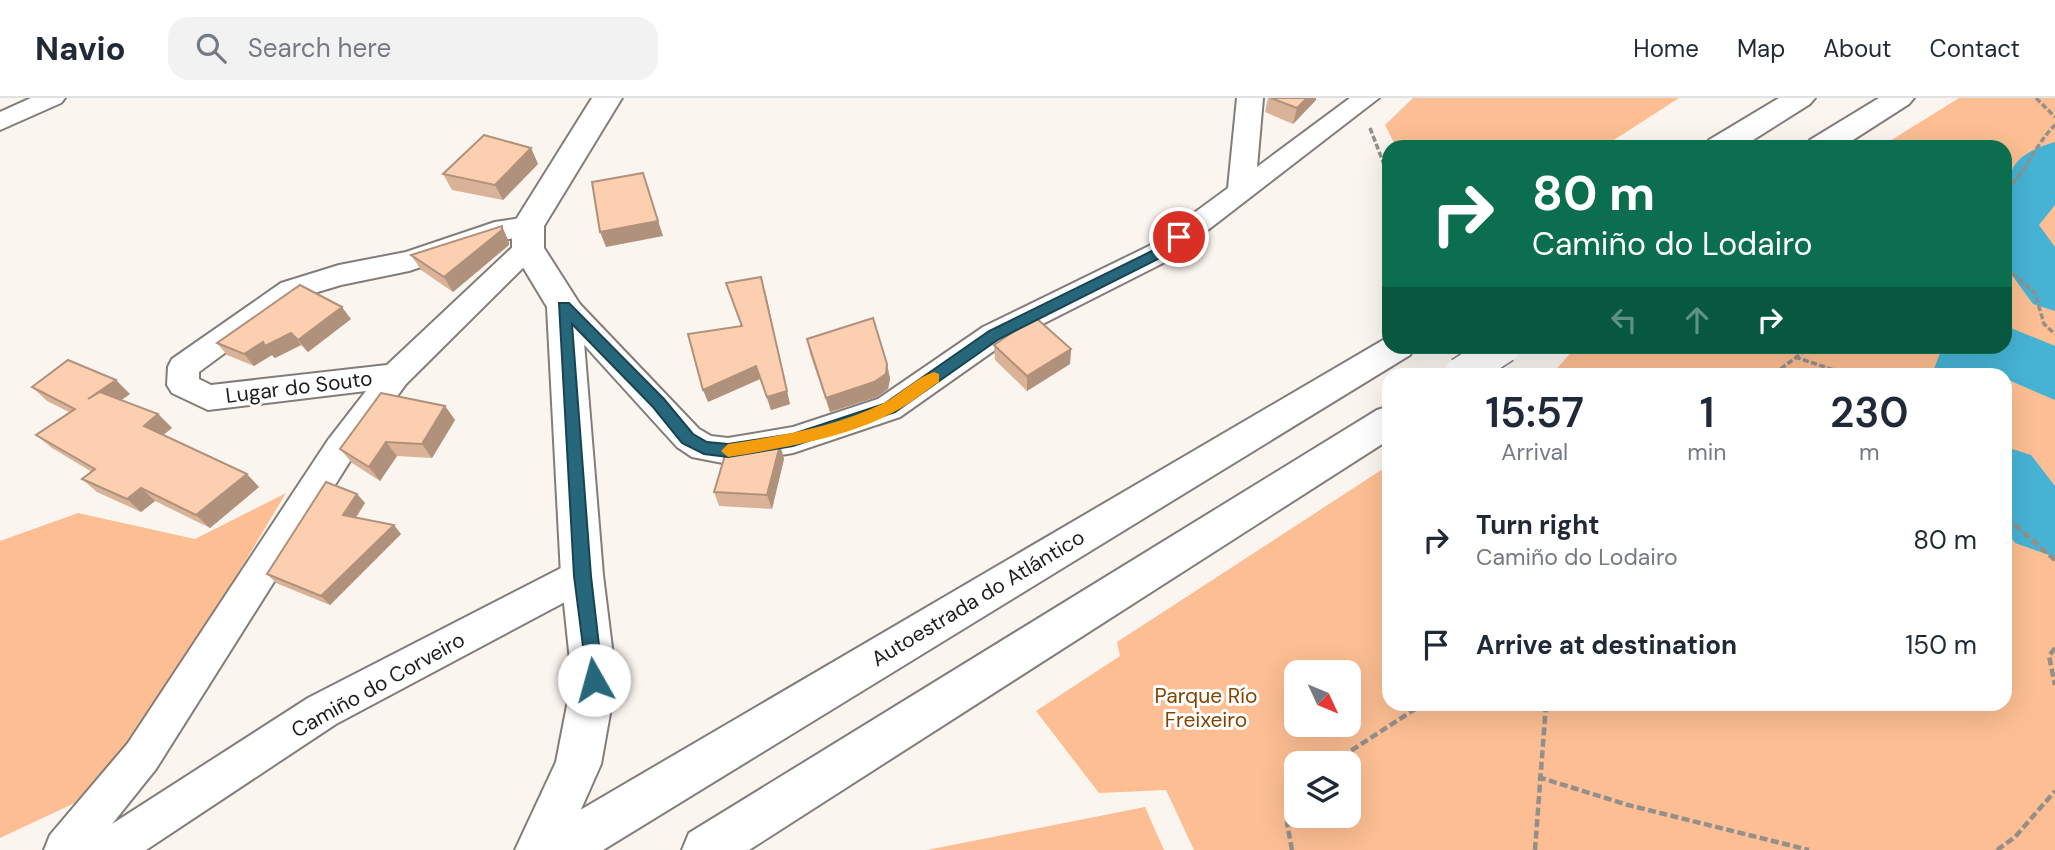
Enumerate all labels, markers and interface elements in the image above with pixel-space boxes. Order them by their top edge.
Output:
search box [168,17,658,80]
text: Navio [35,27,126,70]
icon: search [192,29,230,67]
text: Search here [248,31,391,65]
text: Home [1633,33,1699,64]
text: Map [1737,33,1785,64]
text: About [1823,33,1892,64]
text: Contact [1930,33,2020,64]
text: 80 m [1532,161,1655,225]
icon: right [1417,168,1508,259]
pin [1149,207,1209,267]
icon: arrive [1160,218,1198,256]
text: Camiño do Lodairo [1532,223,1812,265]
icon: left [1605,301,1643,339]
icon: ahead [1678,301,1716,339]
icon: right [1751,301,1789,339]
street label: Lugar do Souto [224,364,374,410]
text: 15:57 [1485,385,1584,440]
text: 1 [1700,385,1714,440]
text: 230 [1830,385,1909,440]
text: Arrival [1501,437,1568,467]
text: min [1687,437,1727,467]
text: m [1859,437,1880,467]
text: Turn right [1476,508,1600,542]
icon: right [1417,521,1455,559]
street label: Autoestrada do Atlántico [866,523,1090,673]
text: 80 m [1913,523,1977,557]
text: Camiño do Lodairo [1476,542,1678,572]
street label: Camiño do Corveiro [286,626,470,744]
icon: arrive [1417,626,1455,664]
text: Arrive at destination [1476,628,1737,662]
text: 150 m [1905,628,1977,662]
position arrow [557,643,631,717]
north arrow [1284,660,1362,737]
map controls [1284,660,1361,828]
park label: Parque Río Freixeiro [1155,682,1257,734]
button: layers [1284,751,1361,828]

